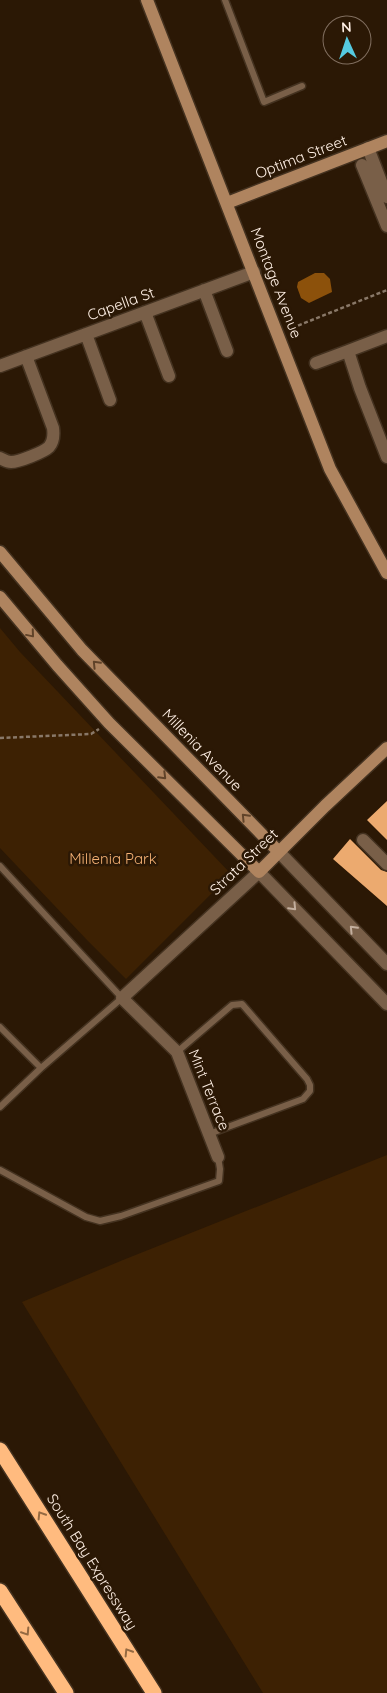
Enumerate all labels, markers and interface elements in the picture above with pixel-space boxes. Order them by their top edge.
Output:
north arrow [322,15,372,65]
text: N [341,18,352,36]
street label: Optima Street [252,130,349,183]
street label: Montage Avenue [247,225,306,341]
street label: Capella St [85,283,157,324]
one-way arrow [26,628,34,637]
one-way arrow [93,661,102,670]
street label: Millenia Avenue [158,704,246,795]
one-way arrow [157,770,166,779]
one-way arrow [242,814,251,823]
street label: Strata Street [206,824,282,899]
park label: Millenia Park [69,849,157,868]
one-way arrow [287,901,296,910]
one-way arrow [350,926,359,935]
street label: Mint Terrace [185,1046,234,1133]
street label: South Bay Expressway [43,1490,142,1633]
one-way arrow [38,1511,47,1520]
one-way arrow [20,1627,30,1636]
one-way arrow [124,1648,134,1657]

